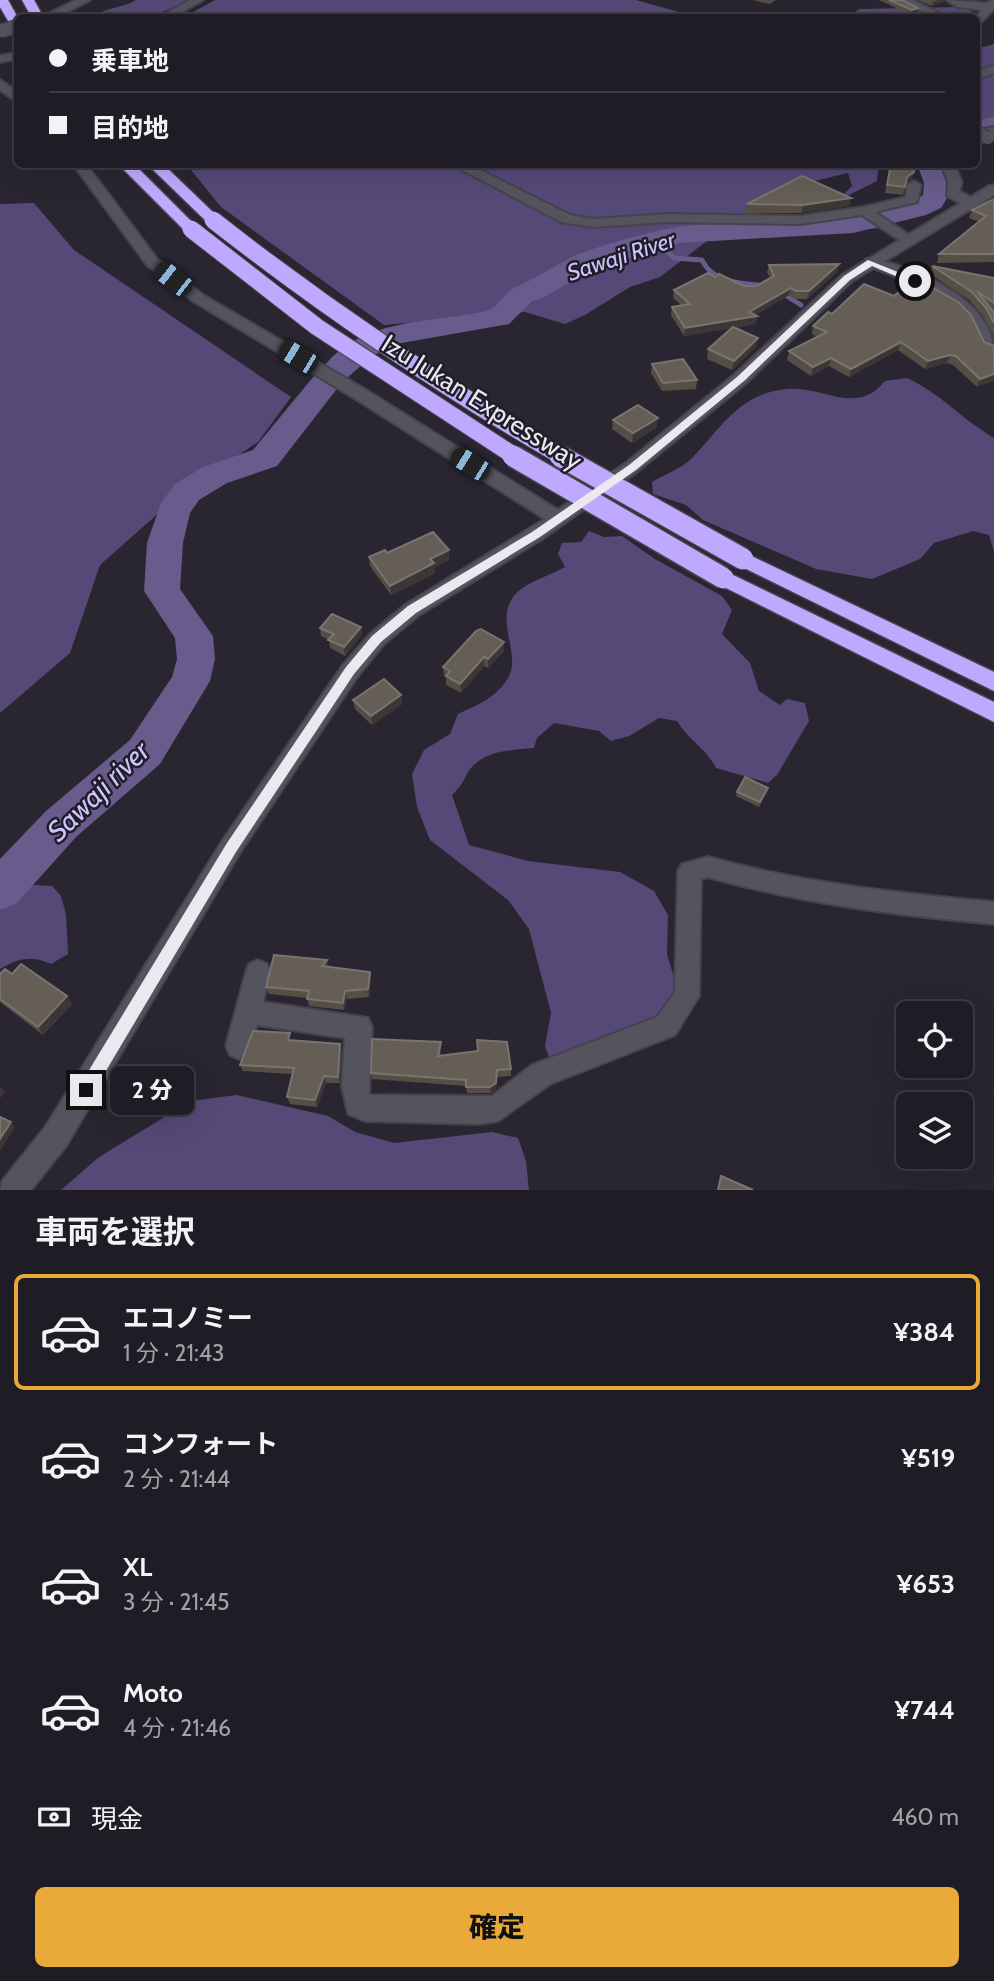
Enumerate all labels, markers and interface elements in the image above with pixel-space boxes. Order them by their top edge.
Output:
text: 乗車地 [91,45,169,77]
text: 目的地 [91,112,169,144]
water label: Sawaji River [563,225,679,287]
car [150,258,197,300]
route start [899,265,931,297]
street label: Izu Jukan Expressway [376,327,588,477]
car [275,337,322,377]
car [447,444,494,484]
water label: Sawaji river [40,733,157,848]
map controls [896,1001,973,1169]
button: locate [896,1001,973,1078]
callout: 2 分 [110,1066,194,1114]
route end [70,1074,102,1106]
text: 2 分 [132,1076,172,1104]
button: layers [896,1092,973,1169]
text: 車両を選択 [35,1212,195,1251]
icon: car [39,1301,102,1364]
text: エコノミー [123,1302,253,1334]
text: ¥384 [893,1316,955,1348]
text: 1 分 · 21:43 [123,1339,225,1367]
icon: car [39,1427,102,1490]
text: コンフォート [123,1428,278,1460]
text: ¥519 [901,1442,955,1474]
text: 2 分 · 21:44 [123,1465,230,1493]
text: XL [123,1551,152,1583]
icon: car [39,1553,102,1616]
text: ¥653 [897,1568,955,1600]
text: 3 分 · 21:45 [123,1588,230,1616]
text: Moto [123,1677,183,1709]
icon: car [39,1679,102,1742]
text: ¥744 [895,1694,955,1726]
text: 4 分 · 21:46 [123,1714,231,1742]
icon: cash [35,1798,73,1836]
text: 現金 [91,1803,143,1835]
text: 460 m [891,1803,959,1831]
button: 確定 [35,1887,959,1967]

